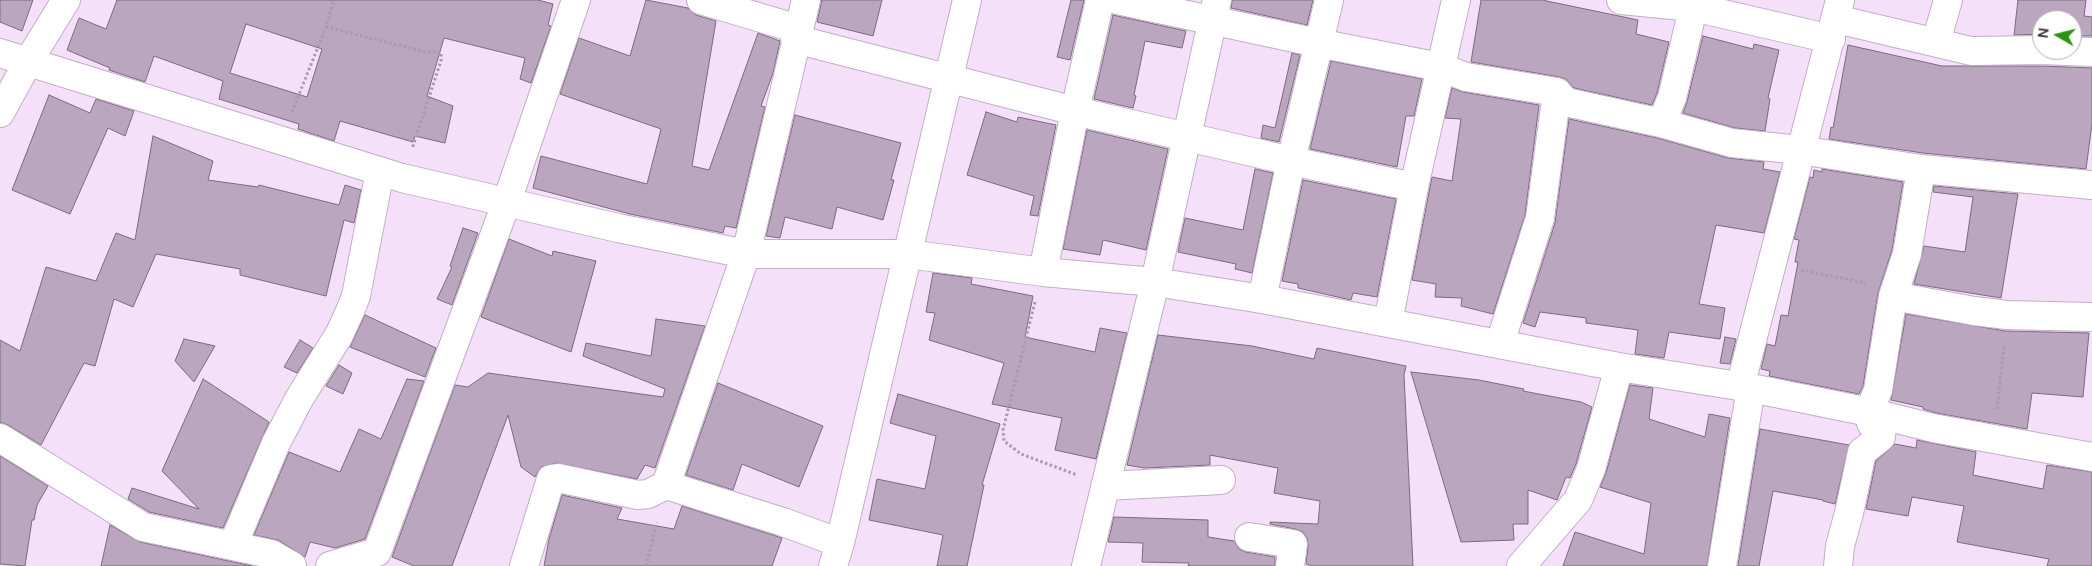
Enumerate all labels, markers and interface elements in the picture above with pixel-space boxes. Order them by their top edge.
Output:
north arrow [2032,10,2082,60]
text: N [2034,27,2053,39]

